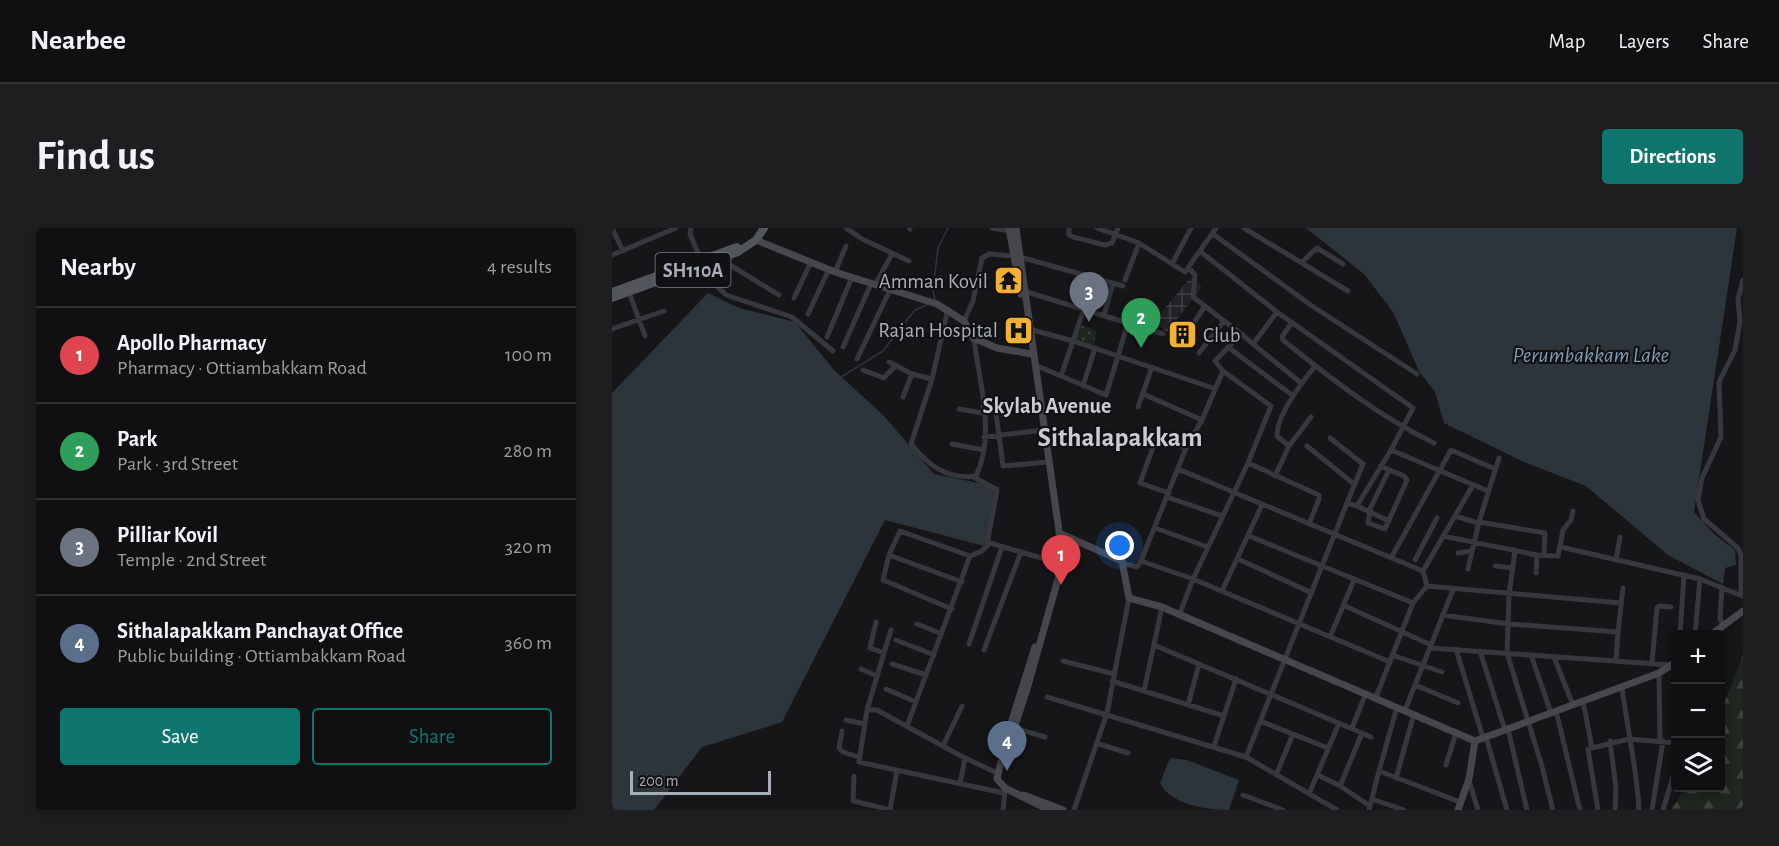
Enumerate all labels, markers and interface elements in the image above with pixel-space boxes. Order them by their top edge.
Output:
text: Nearbee [30,27,126,55]
text: Map [1549,31,1585,52]
text: Layers [1618,31,1669,52]
text: Share [1702,31,1749,52]
button: Directions [1602,129,1743,184]
text: Find us [36,135,155,177]
road number: SH110A [656,253,730,287]
text: Nearby [60,254,136,280]
text: 4 results [487,257,552,277]
temple icon: Amman Kovil [993,265,1025,297]
place label: Amman Kovil [879,271,988,292]
pin: 3 [1070,272,1108,322]
pin: 2 [1122,298,1160,348]
hospital icon: Rajan Hospital [1003,314,1035,346]
building icon: Club [1166,319,1198,351]
place label: Rajan Hospital [878,320,998,341]
place label: Club [1203,325,1241,346]
text: Apollo Pharmacy [117,332,266,354]
water label: Perumbakkam Lake [1513,344,1669,366]
text: 1 [76,345,83,365]
text: 100 m [505,345,552,365]
text: Pharmacy · Ottiambakkam Road [117,358,367,378]
district label: Skylab Avenue [983,395,1111,418]
district label: Sithalapakkam [1038,424,1202,451]
text: Park [117,428,157,450]
text: 2 [75,441,84,461]
text: 280 m [504,441,552,461]
text: Park · 3rd Street [117,454,238,474]
text: Pilliar Kovil [117,524,218,546]
your location [1105,531,1134,560]
pin: 1 [1042,536,1080,585]
text: 3 [75,537,84,557]
text: 320 m [505,537,552,557]
text: Temple · 2nd Street [117,550,266,570]
text: Sithalapakkam Panchayat Office [117,620,403,642]
map controls [1671,630,1725,792]
button: + [1671,630,1725,684]
text: 4 [74,633,85,653]
text: 360 m [505,633,552,653]
text: Public building · Ottiambakkam Road [117,646,406,666]
button: − [1671,684,1725,738]
button: Save [60,708,300,765]
button: Share [312,708,552,765]
pin: 4 [988,722,1026,771]
button: layers [1671,738,1725,792]
scale bar [630,768,771,796]
text: 200 m [639,773,679,789]

